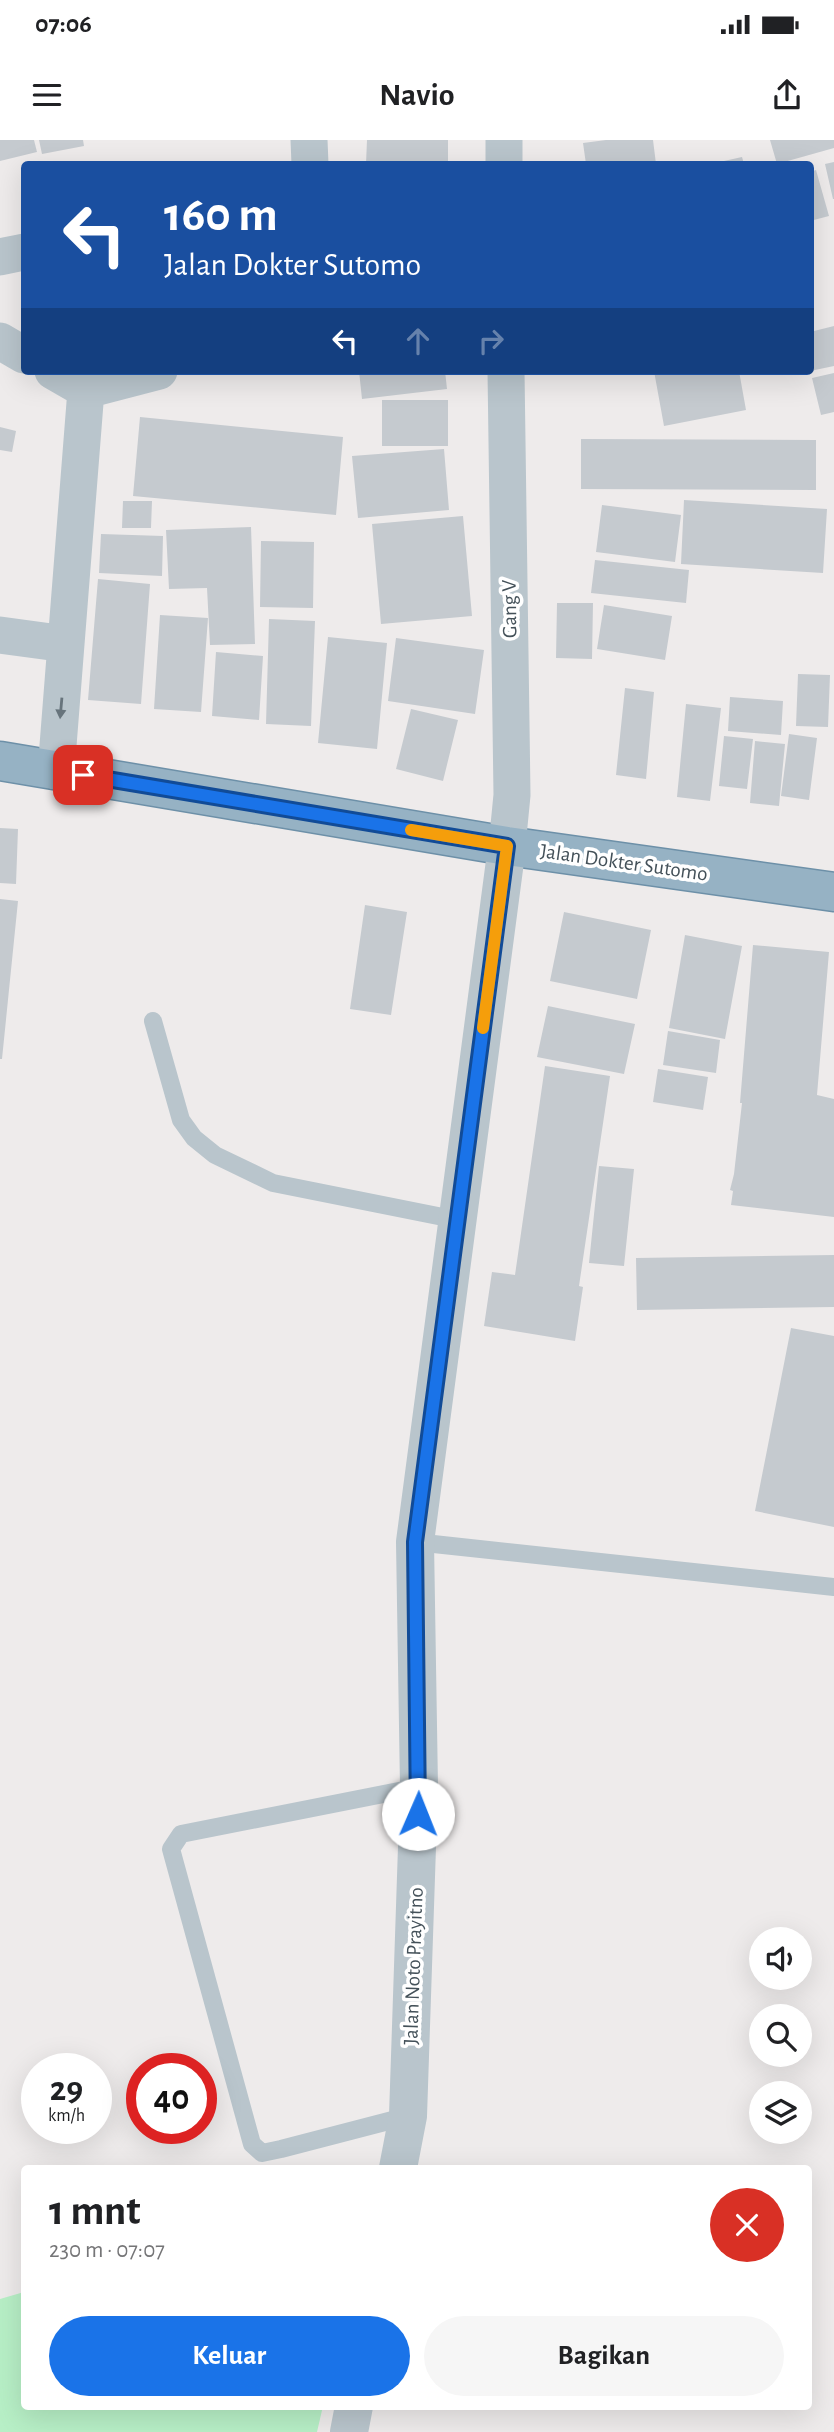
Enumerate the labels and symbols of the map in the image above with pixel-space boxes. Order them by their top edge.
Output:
street label: Gang V [498,580,521,638]
one-way arrow [55,697,66,719]
pin [53,745,113,805]
street label: Jalan Dokter Sutomo [539,840,709,885]
position arrow [381,1777,455,1851]
street label: Jalan Noto Prayitno [400,1887,427,2045]
speed limit sign: 40 [126,2053,217,2144]

